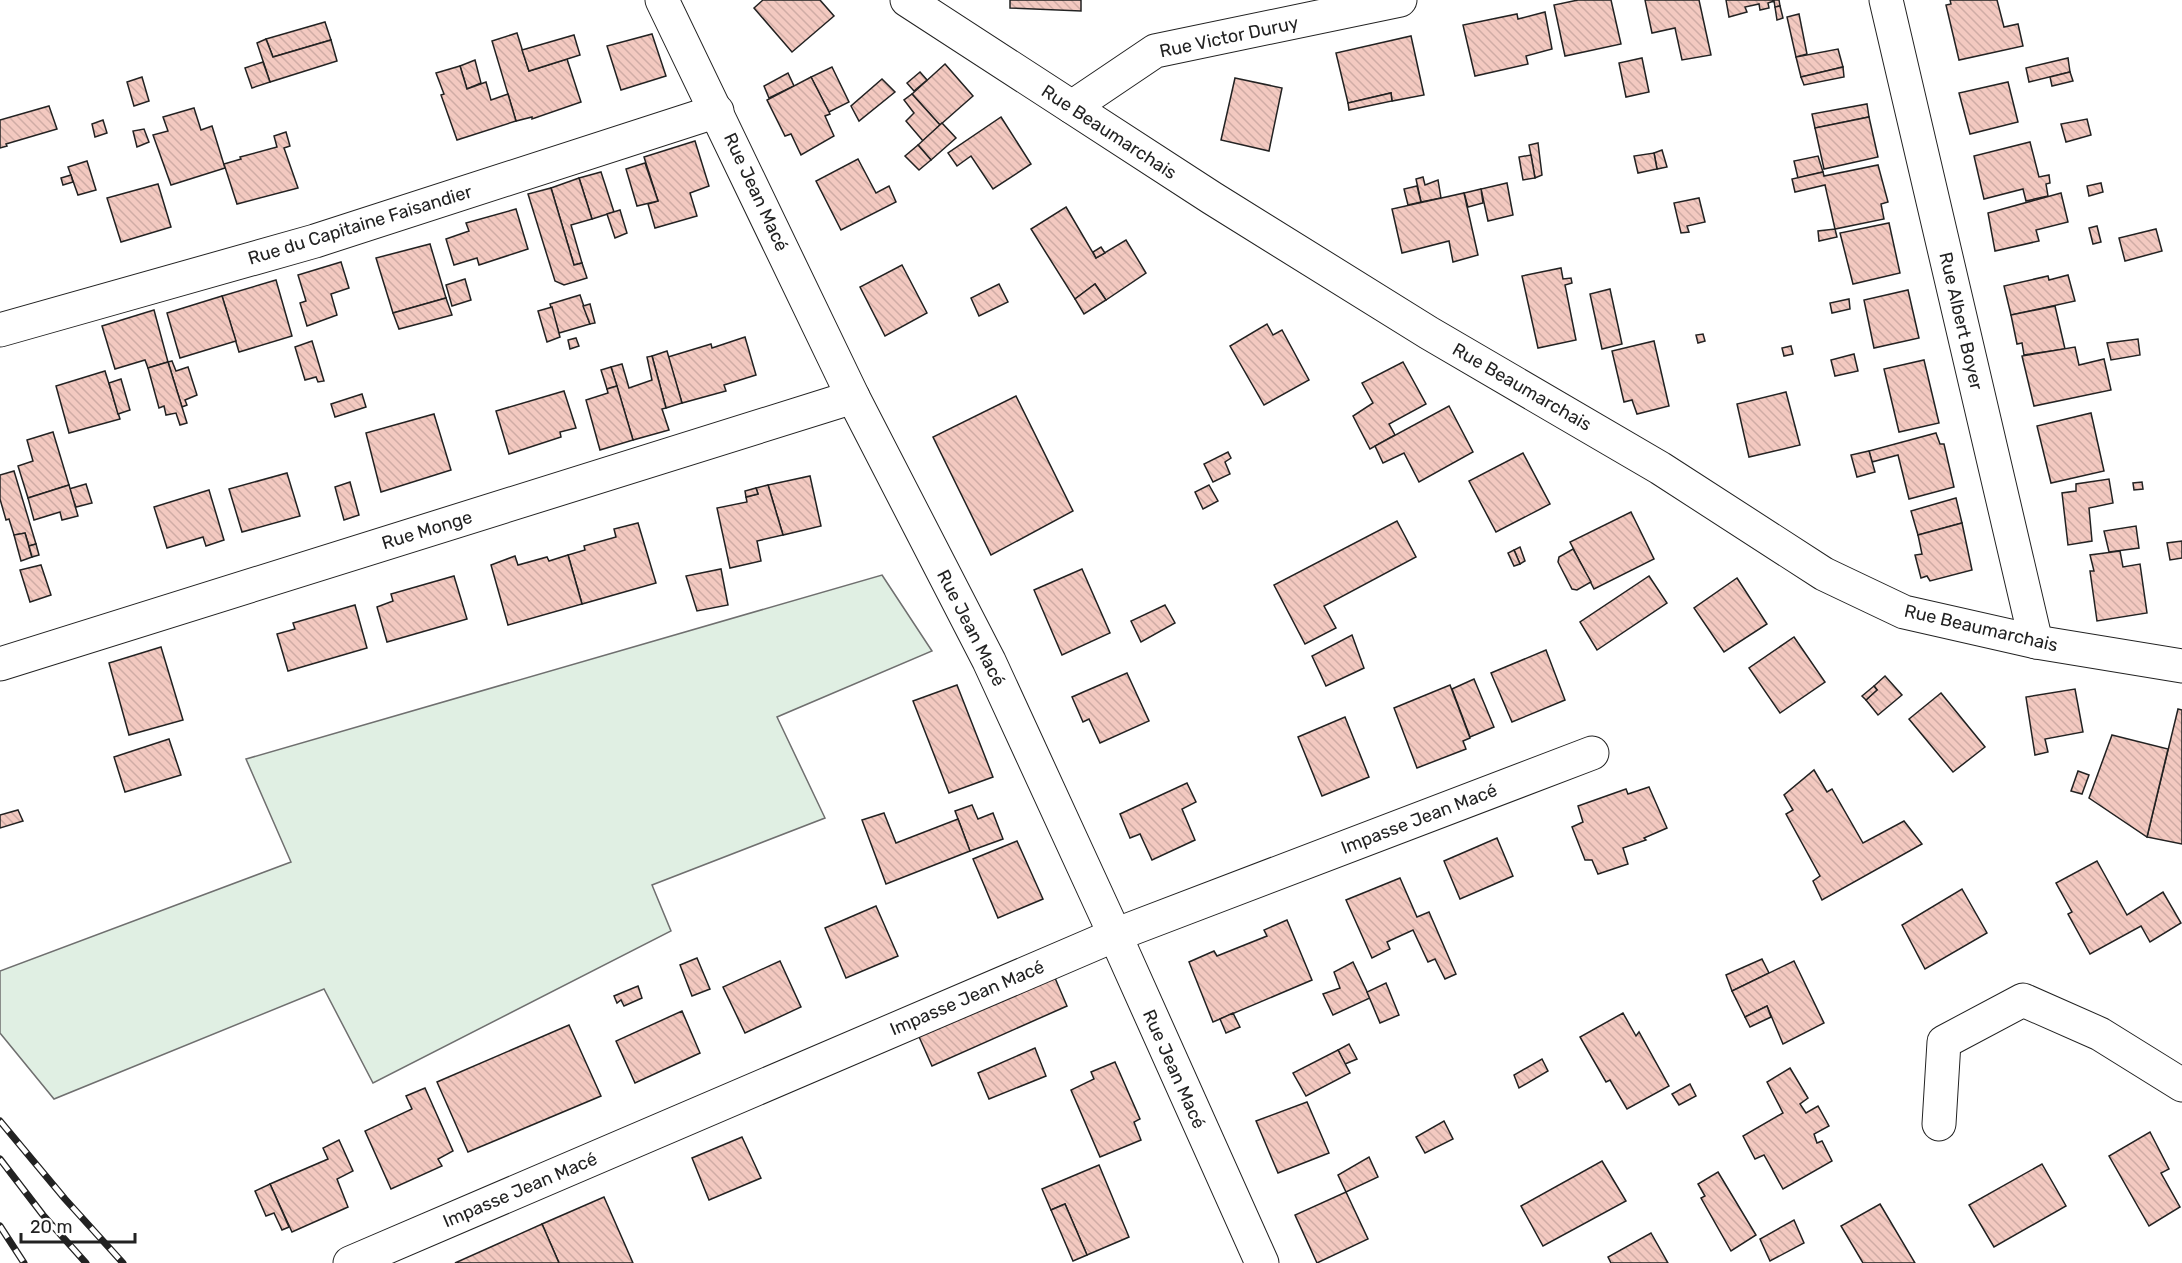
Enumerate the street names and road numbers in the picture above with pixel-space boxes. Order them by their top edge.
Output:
street label: Rue Victor Duruy [1157,11,1301,62]
street label: Rue Beaumarchais [1037,80,1181,184]
street label: Rue Jean Macé [719,129,793,255]
street label: Rue du Capitaine Faisandier [245,180,475,270]
street label: Rue Albert Boyer [1934,250,1988,392]
street label: Rue Beaumarchais [1449,338,1595,436]
street label: Rue Monge [379,506,475,554]
street label: Rue Jean Macé [932,566,1010,690]
street label: Rue Beaumarchais [1902,600,2060,656]
street label: Impasse Jean Macé [1338,779,1500,859]
street label: Impasse Jean Macé [887,956,1047,1040]
street label: Rue Jean Macé [1138,1006,1210,1132]
street label: Impasse Jean Macé [440,1148,600,1232]

